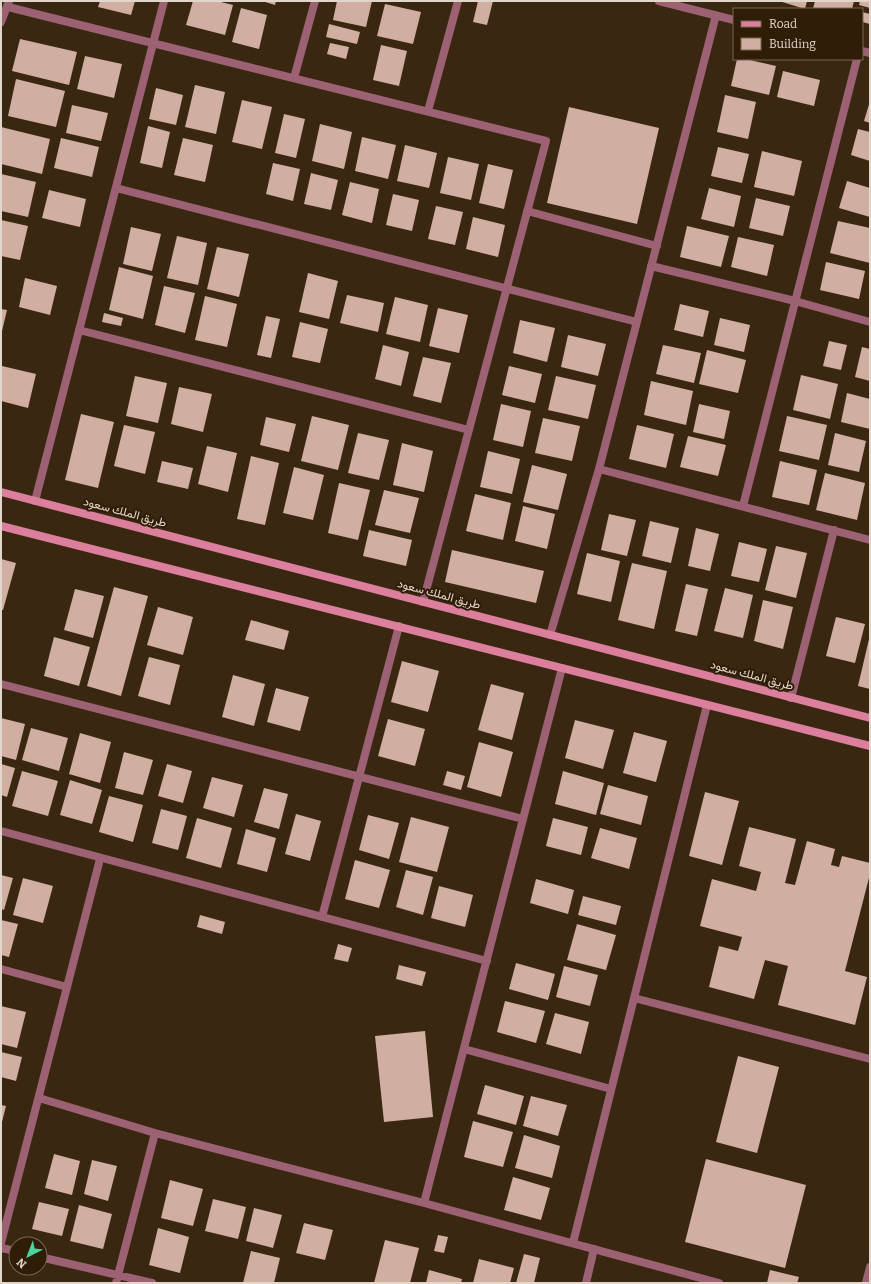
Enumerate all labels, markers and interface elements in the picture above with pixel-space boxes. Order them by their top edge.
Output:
legend [733,8,863,60]
text: Road [769,17,797,31]
text: Building [769,37,816,51]
street label: طريق الملك سعود [82,494,168,531]
street label: طريق الملك سعود [396,576,482,613]
street label: طريق الملك سعود [709,657,795,694]
north arrow [8,1236,48,1276]
text: N [14,1255,29,1271]

